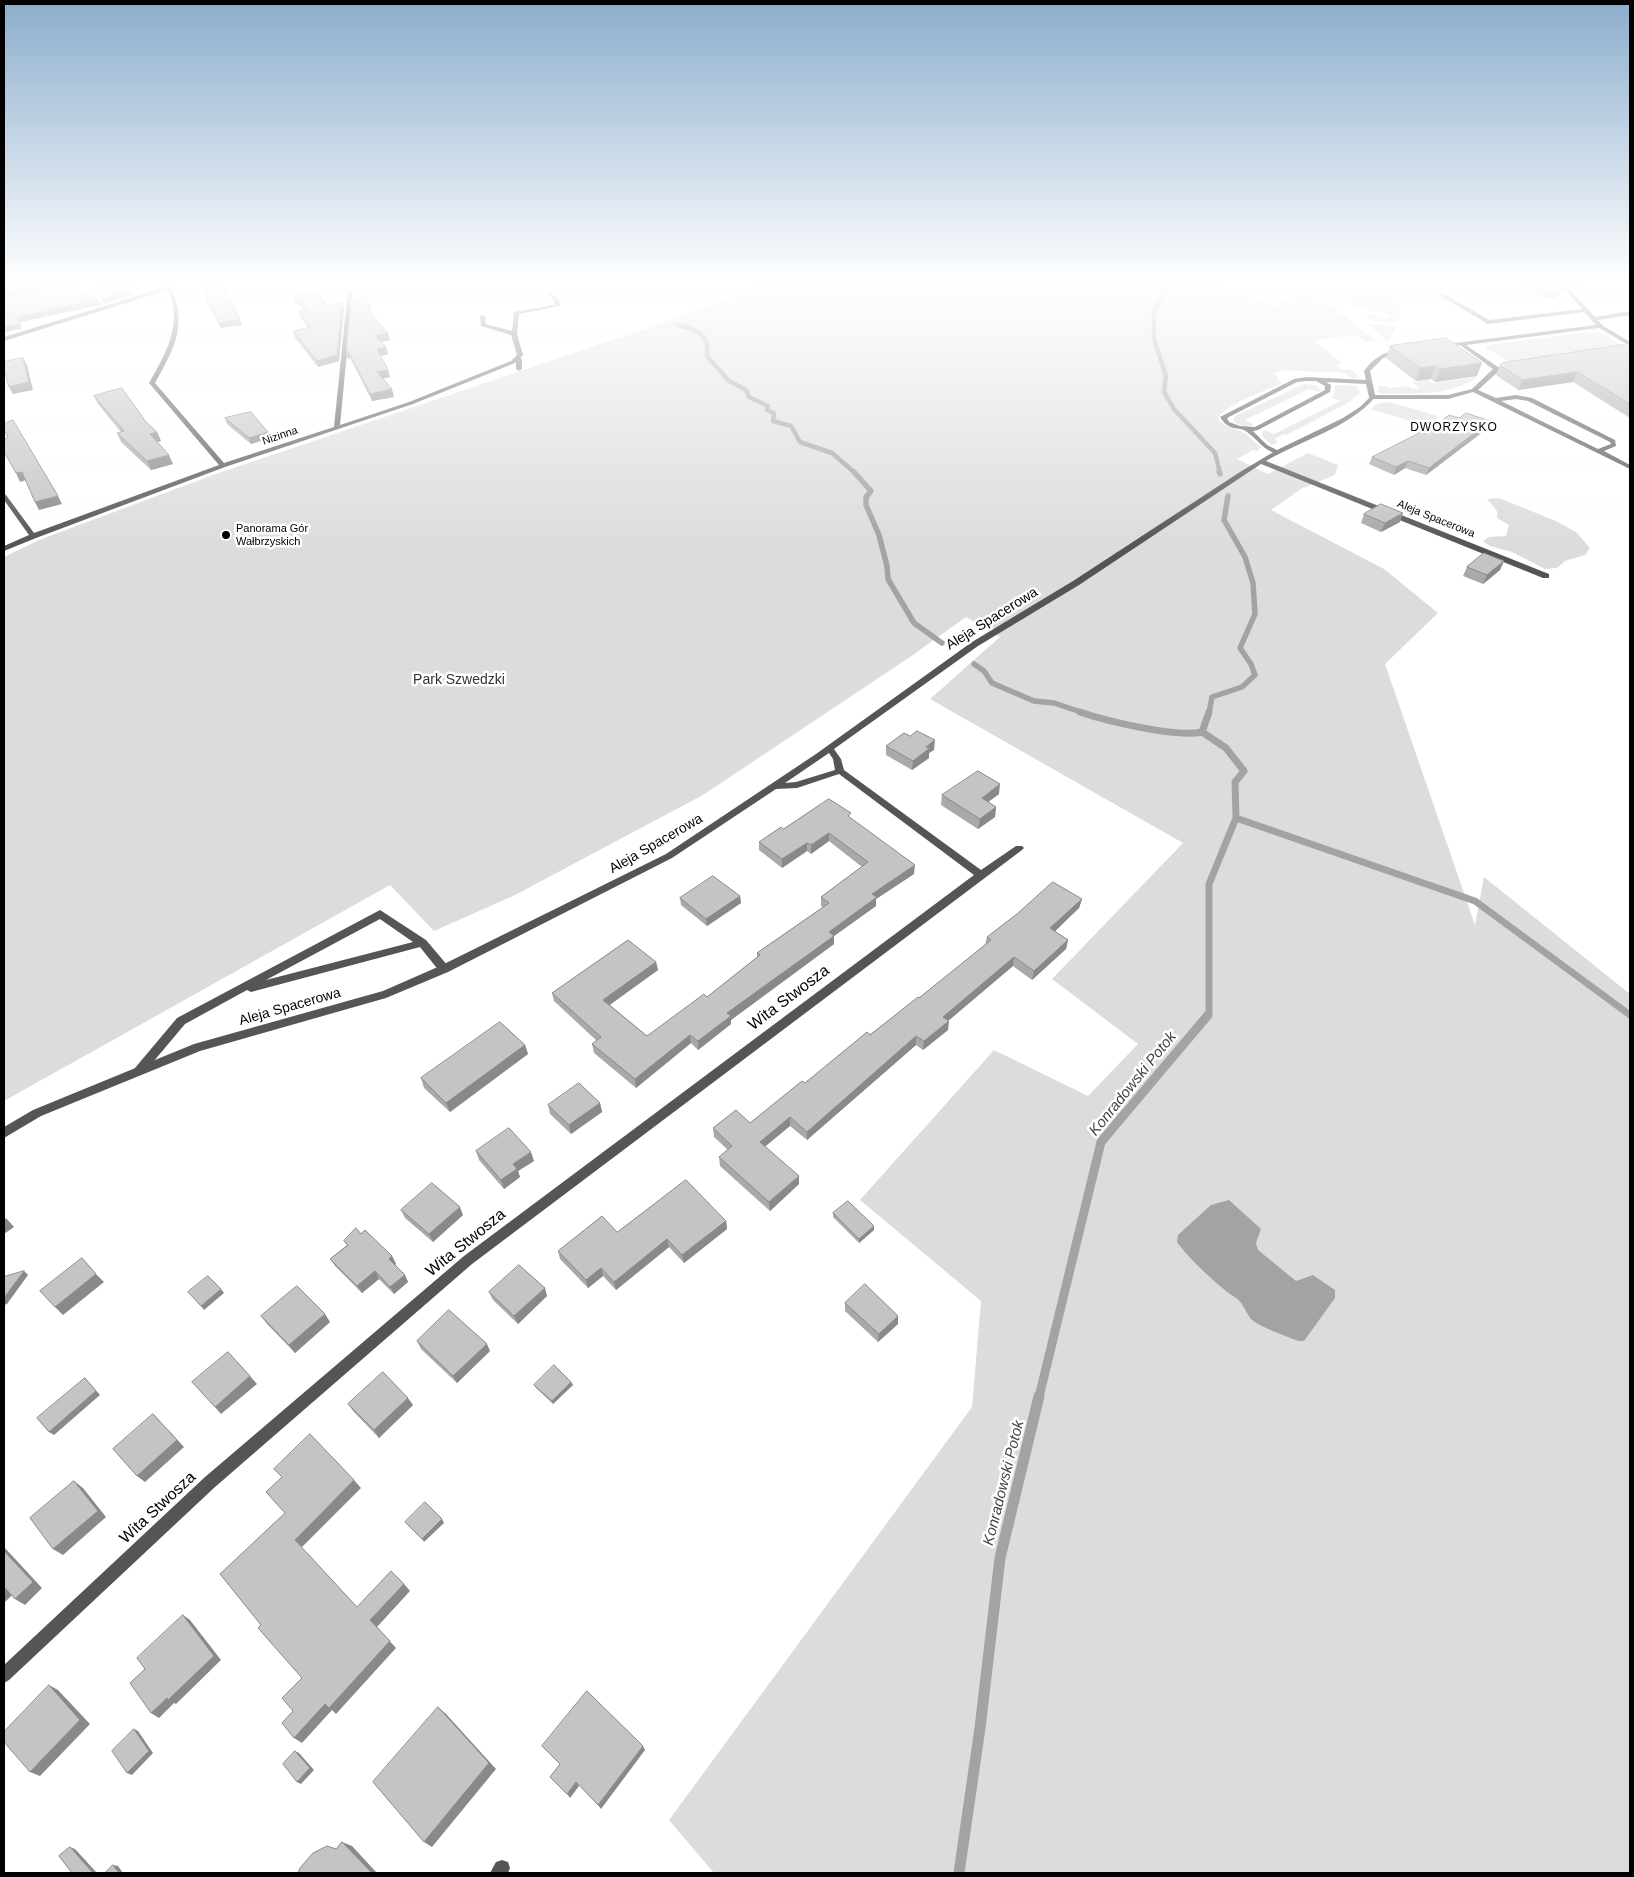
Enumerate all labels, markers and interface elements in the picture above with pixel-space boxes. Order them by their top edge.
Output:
district label: DWORZYSKO [1409,421,1499,435]
street label: Nizinna [261,424,299,448]
street label: Aleja Spacerowa [1395,497,1477,541]
place label: Panorama Gór Wałbrzyskich [236,522,308,548]
marker: Panorama Gór Wałbrzyskich [220,529,232,541]
street label: Aleja Spacerowa [943,584,1041,654]
park label: Park Szwedzki [413,672,505,688]
street label: Aleja Spacerowa [606,810,706,878]
street label: Wita Stwosza [745,961,833,1035]
street label: Aleja Spacerowa [237,984,343,1030]
water label: Konradowski Potok [1086,1028,1180,1140]
street label: Wita Stwosza [422,1205,510,1281]
water label: Konradowski Potok [980,1419,1028,1547]
street label: Wita Stwosza [116,1468,200,1548]

